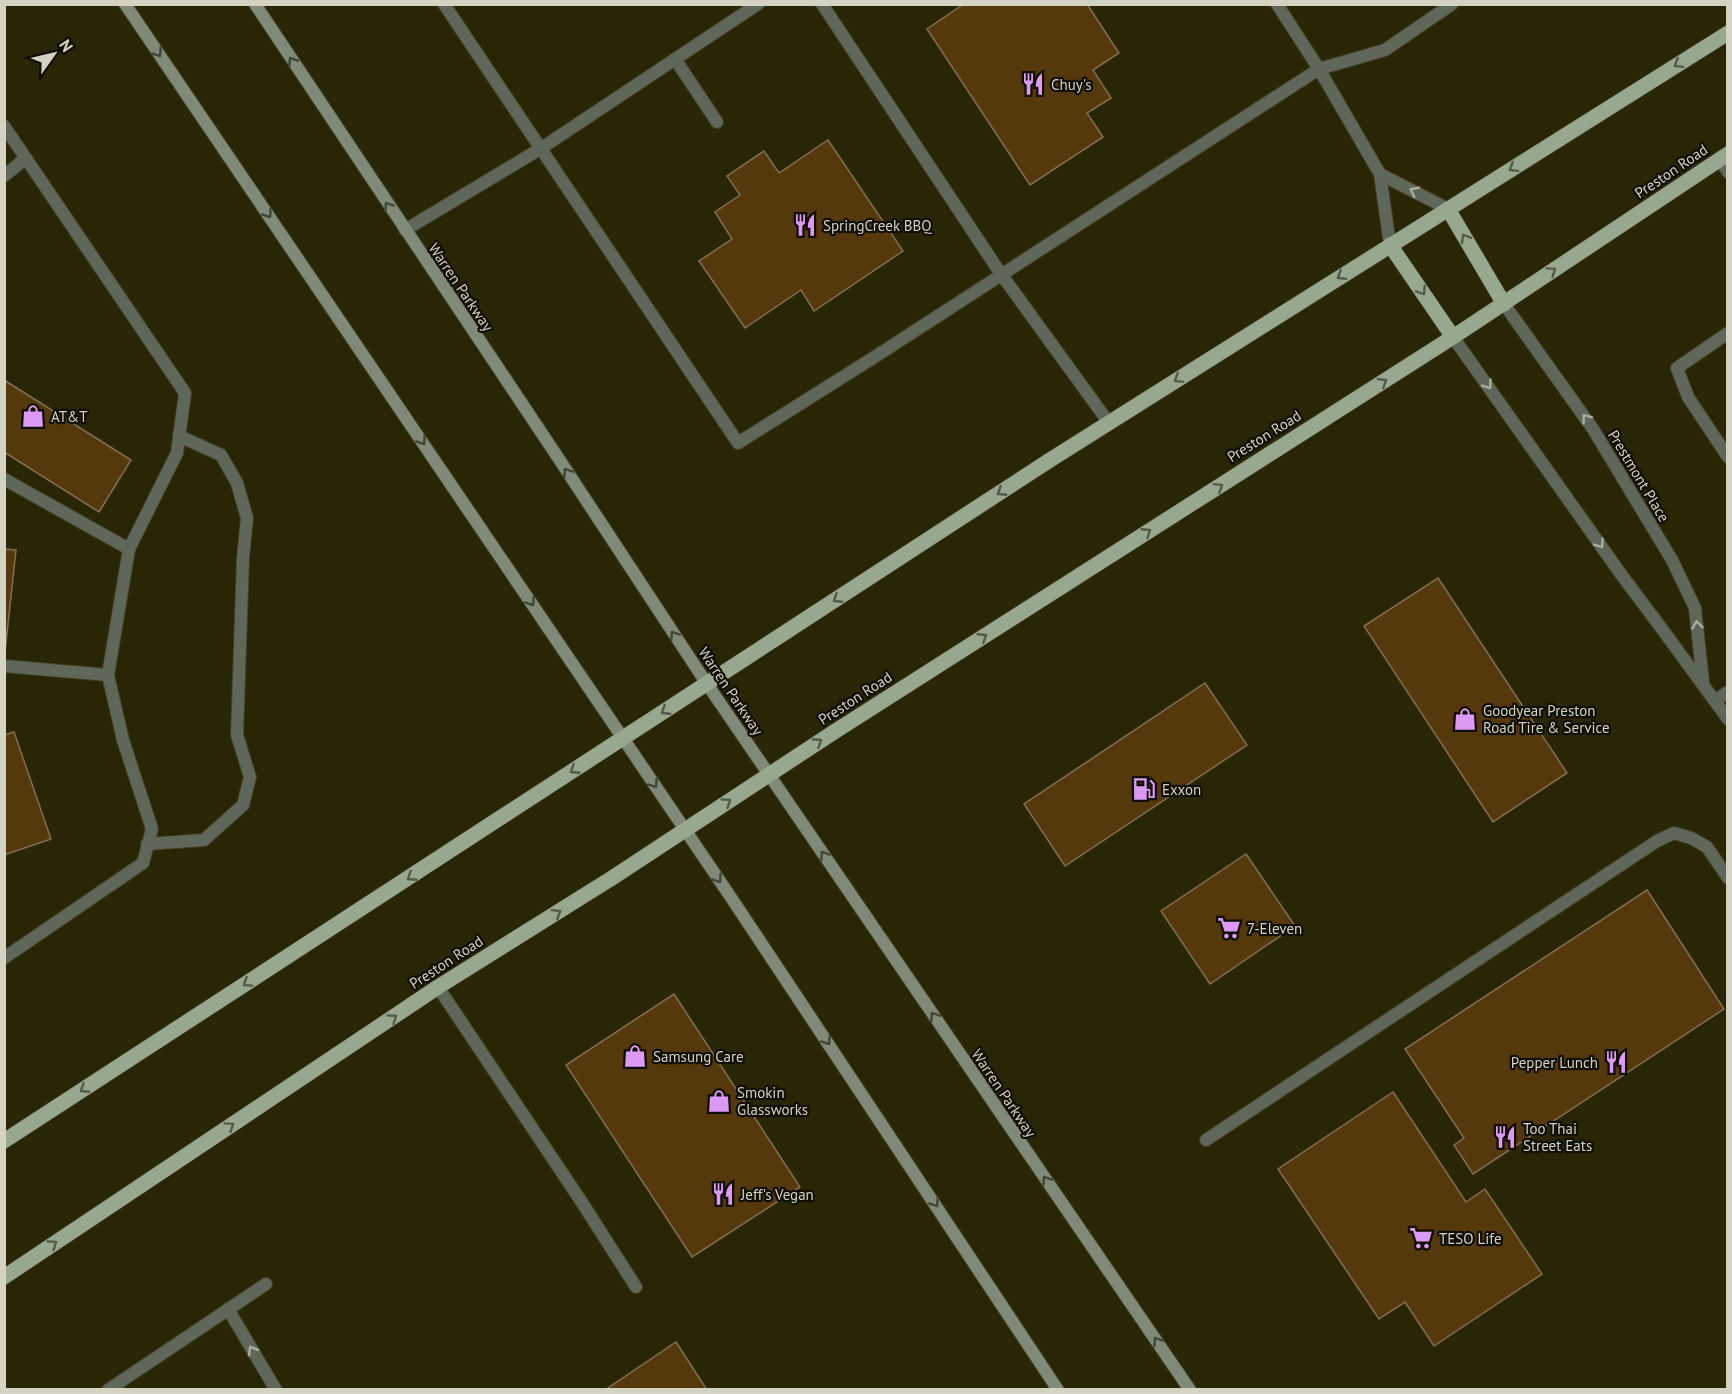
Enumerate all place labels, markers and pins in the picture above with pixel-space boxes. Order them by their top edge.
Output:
restaurant icon: Chuy's [1020,71,1046,97]
place label: Chuy's [1051,75,1092,94]
restaurant icon: SpringCreek BBQ [792,212,818,238]
place label: SpringCreek BBQ [823,216,932,235]
shop icon: AT&T [20,403,46,429]
place label: AT&T [51,407,88,426]
place label: Goodyear Preston Road Tire & Service [1483,701,1610,737]
shop icon: Goodyear Preston Road Tire & Service [1452,706,1478,732]
fuel station icon: Exxon [1131,776,1157,802]
place label: Exxon [1162,780,1201,799]
supermarket icon: 7-Eleven [1216,915,1242,941]
place label: 7-Eleven [1247,919,1302,938]
shop icon: Samsung Care [622,1043,648,1069]
place label: Samsung Care [653,1047,744,1066]
restaurant icon: Pepper Lunch [1603,1049,1629,1075]
place label: Pepper Lunch [1511,1053,1598,1072]
place label: Smokin Glassworks [737,1083,808,1119]
shop icon: Smokin Glassworks [706,1088,732,1114]
place label: Too Thai Street Eats [1523,1119,1592,1155]
restaurant icon: Too Thai Street Eats [1492,1124,1518,1150]
restaurant icon: Jeff's Vegan [710,1181,736,1207]
place label: Jeff's Vegan [740,1185,814,1204]
supermarket icon: TESO Life [1408,1225,1434,1251]
place label: TESO Life [1439,1229,1502,1248]

